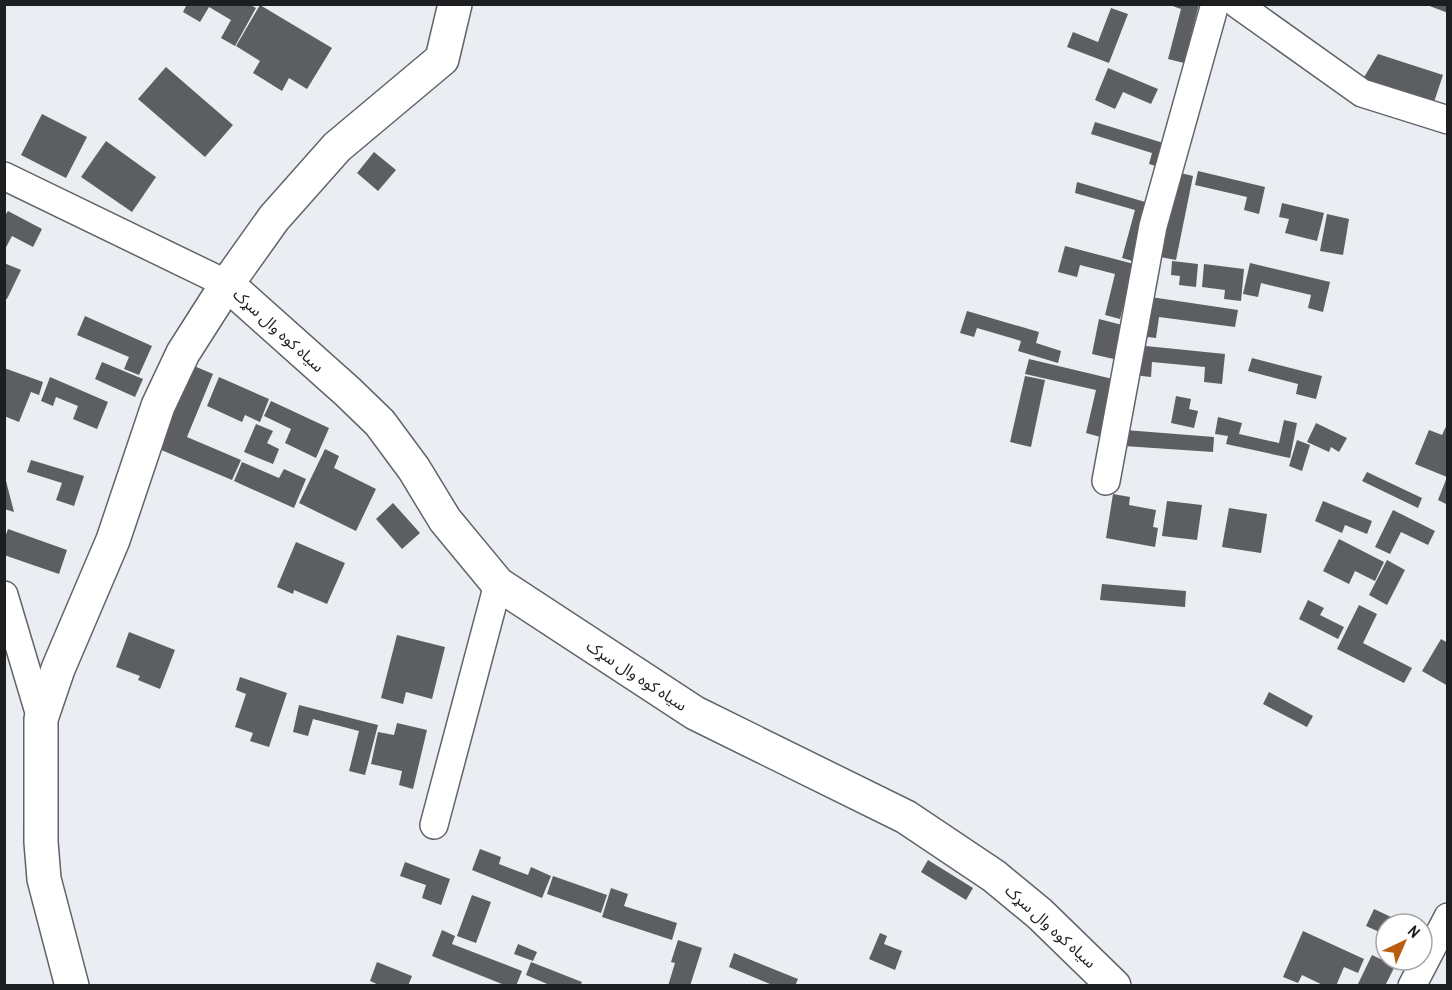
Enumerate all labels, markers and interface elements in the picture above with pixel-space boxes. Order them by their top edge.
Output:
street label: سیاه کوه وال سړک [229,283,329,377]
street label: سیاه کوه وال سړک [583,634,691,716]
street label: سیاه کوه وال سړک [1001,879,1101,973]
north arrow [1374,912,1434,972]
text: N [1403,920,1425,942]

